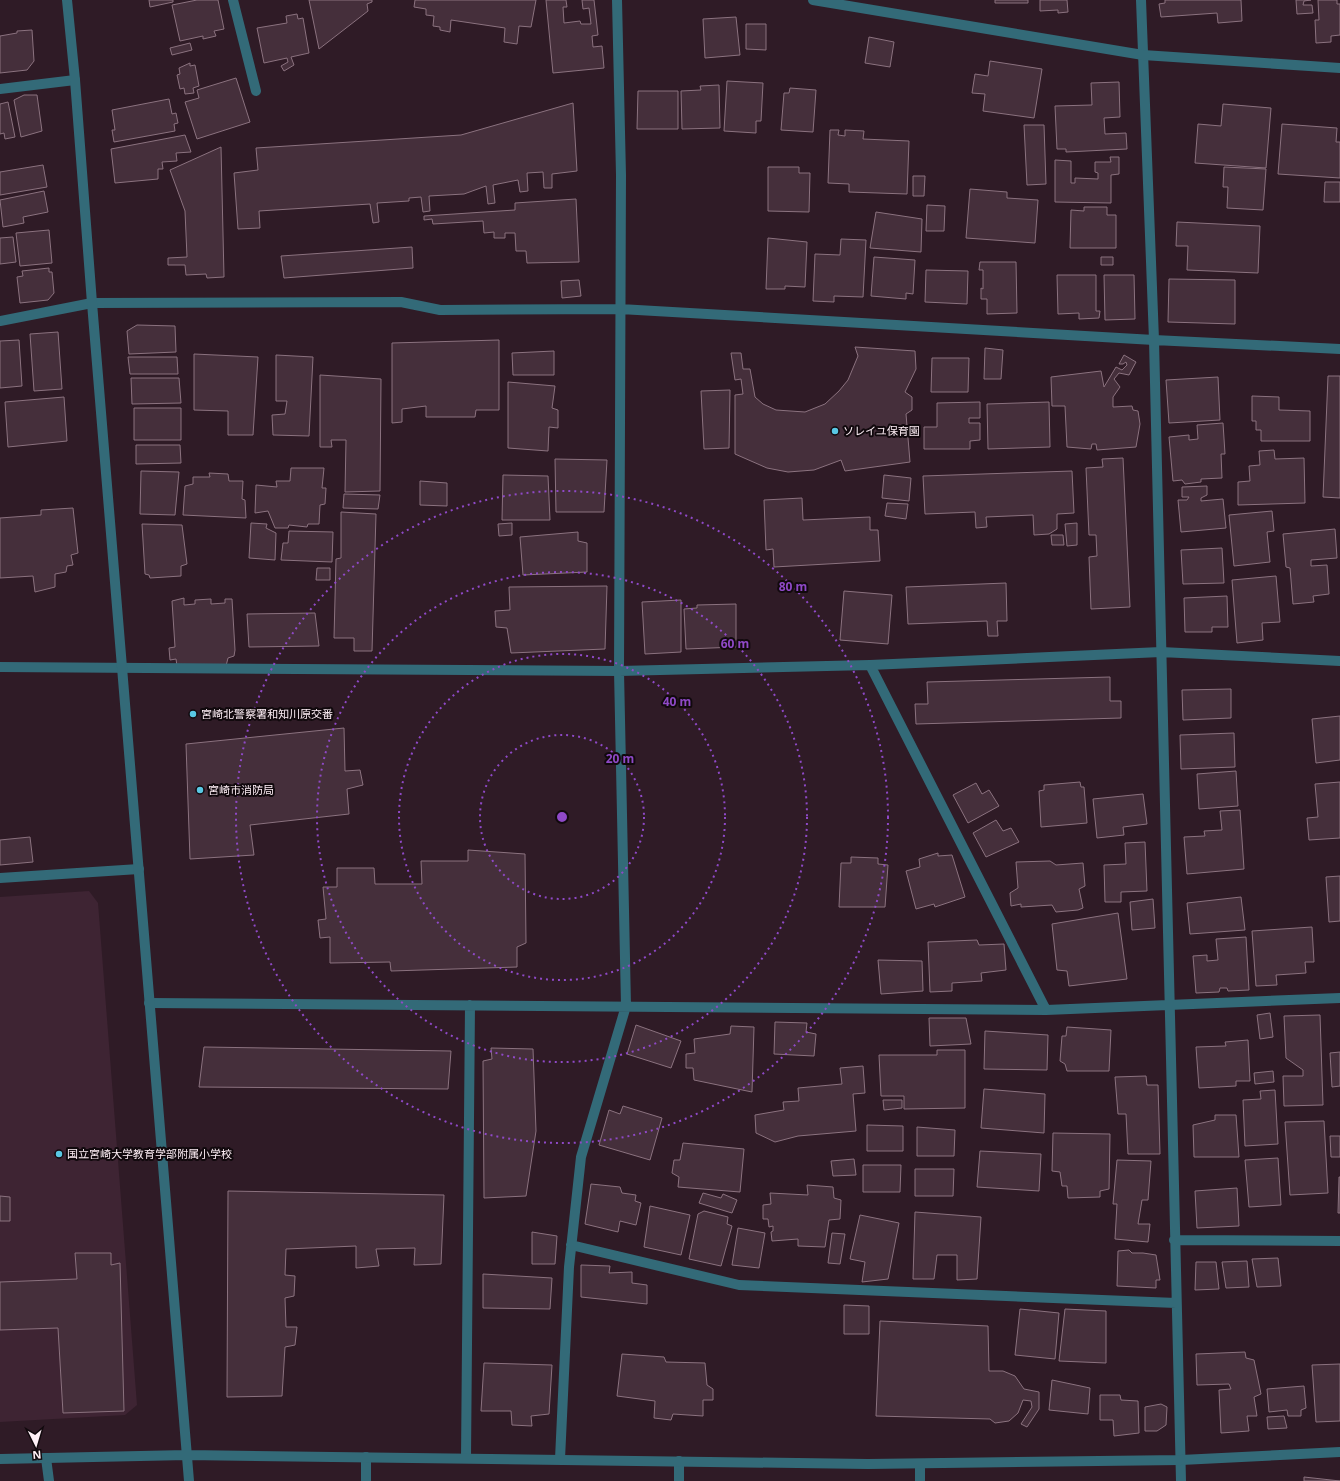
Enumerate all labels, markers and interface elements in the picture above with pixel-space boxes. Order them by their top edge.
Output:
place label: ソレイユ保育園 [843,423,920,438]
marker: ソレイユ保育園 [830,426,840,436]
text: 80 m [779,578,807,595]
text: 60 m [721,635,749,652]
text: 40 m [663,693,691,710]
place label: 宮崎北警察署和知川原交番 [201,706,333,721]
marker: 宮崎北警察署和知川原交番 [188,709,198,719]
text: 20 m [606,750,634,767]
place label: 宮崎市消防局 [208,782,274,797]
marker: 宮崎市消防局 [195,785,205,795]
centre of rings [555,810,569,824]
place label: 国立宮崎大学教育学部附属小学校 [67,1146,232,1161]
marker: 国立宮崎大学教育学部附属小学校 [54,1149,64,1159]
north arrow [16,1425,56,1465]
text: N [32,1448,42,1463]

